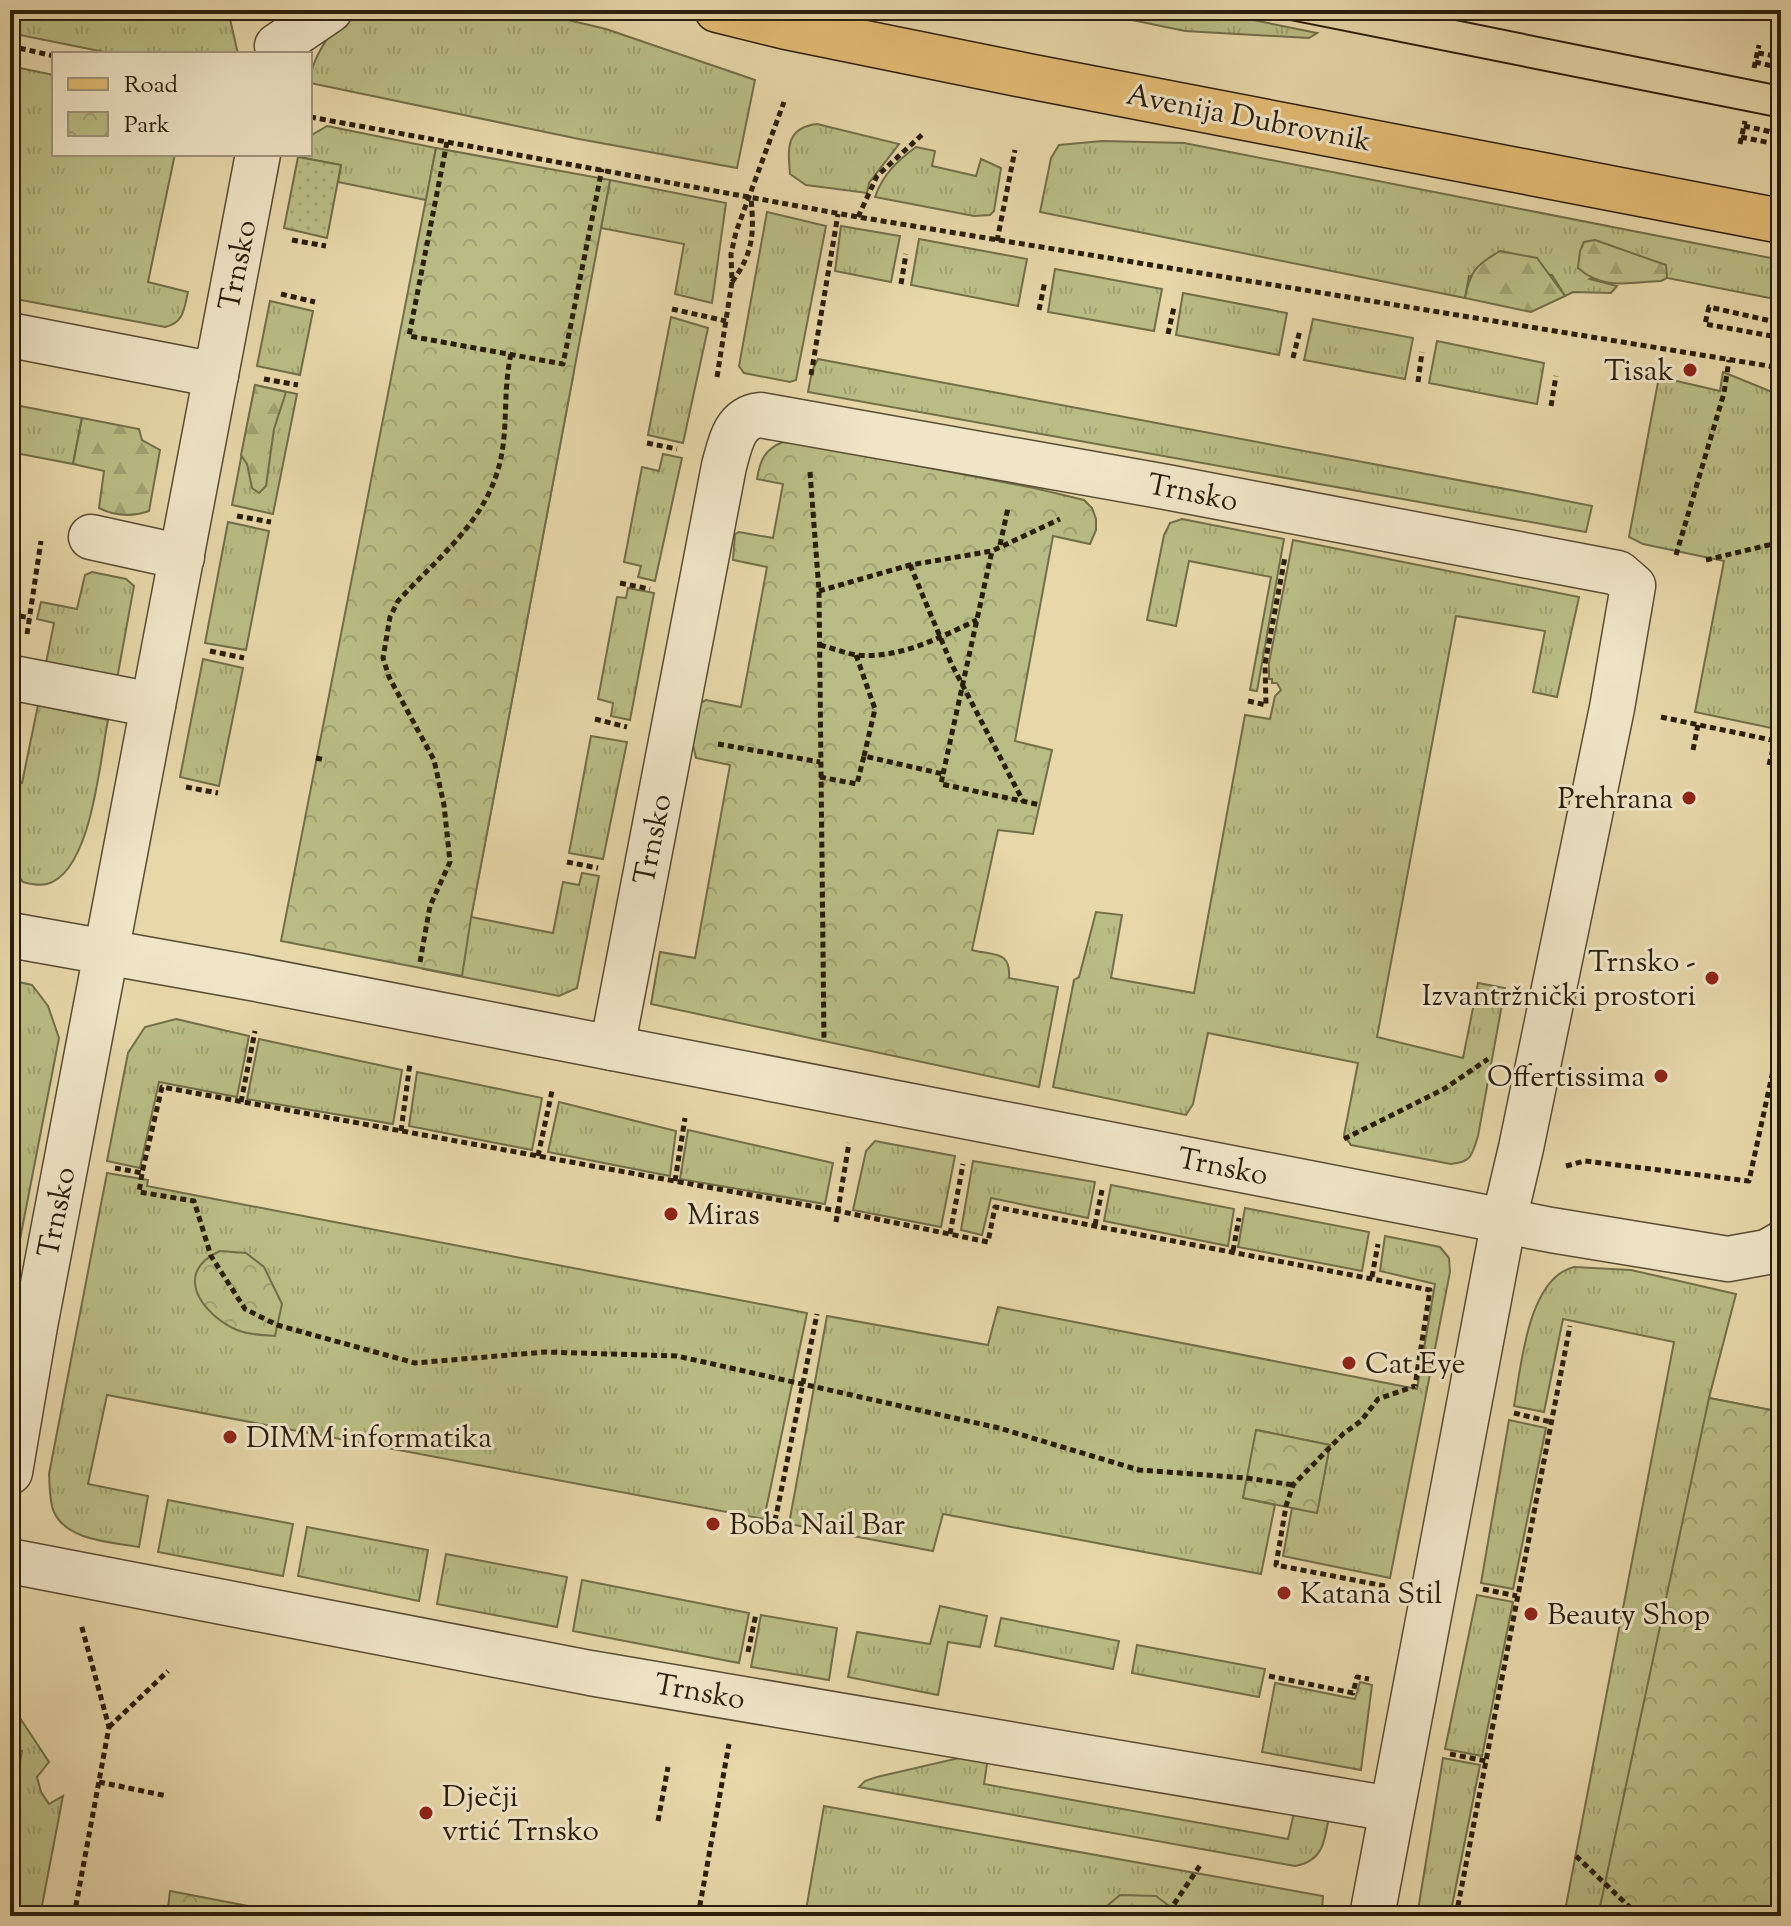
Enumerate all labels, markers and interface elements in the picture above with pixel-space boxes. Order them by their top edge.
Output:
legend [52,52,312,156]
text: Road [124,69,178,103]
street label: Avenija Dubrovnik [1122,75,1375,164]
text: Park [124,109,170,143]
street label: Trnsko [210,217,269,314]
place label: Tisak [1604,351,1674,394]
marker: Tisak [1681,361,1699,379]
street label: Trnsko [1144,465,1241,524]
place label: Prehrana [1557,779,1673,822]
marker: Prehrana [1680,789,1698,807]
street label: Trnsko [625,791,684,888]
place label: Trnsko - Izvantržnički prostori [1422,942,1696,1019]
marker: Trnsko - Izvantržnički prostori [1703,969,1721,987]
place label: Offertissima [1487,1057,1645,1100]
marker: Offertissima [1652,1067,1670,1085]
street label: Trnsko [1174,1139,1271,1198]
street label: Trnsko [29,1164,88,1261]
place label: Miras [687,1195,760,1238]
marker: Miras [662,1205,680,1223]
place label: Cat Eye [1365,1344,1465,1387]
marker: Cat Eye [1340,1354,1358,1372]
place label: DIMM informatika [246,1418,492,1461]
marker: DIMM informatika [221,1428,239,1446]
place label: Boba Nail Bar [729,1505,905,1548]
marker: Boba Nail Bar [704,1515,722,1533]
place label: Katana Stil [1300,1574,1442,1617]
marker: Katana Stil [1275,1584,1293,1602]
place label: Beauty Shop [1547,1595,1710,1638]
marker: Beauty Shop [1522,1605,1540,1623]
street label: Trnsko [651,1664,748,1723]
place label: Dječji vrtić Trnsko [442,1777,599,1854]
marker: Dječji vrtić Trnsko [417,1804,435,1822]

